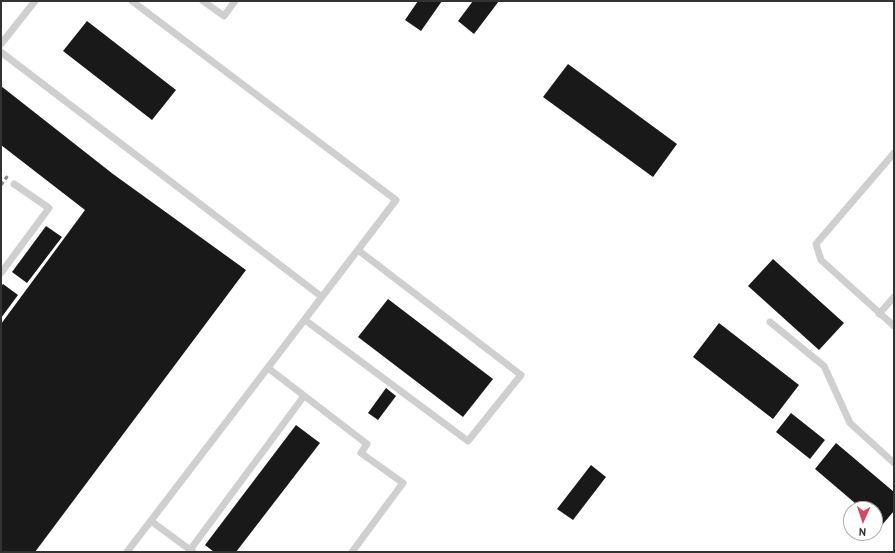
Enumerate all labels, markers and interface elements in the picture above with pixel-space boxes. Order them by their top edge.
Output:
north arrow [843,501,883,541]
text: N [858,525,866,539]

